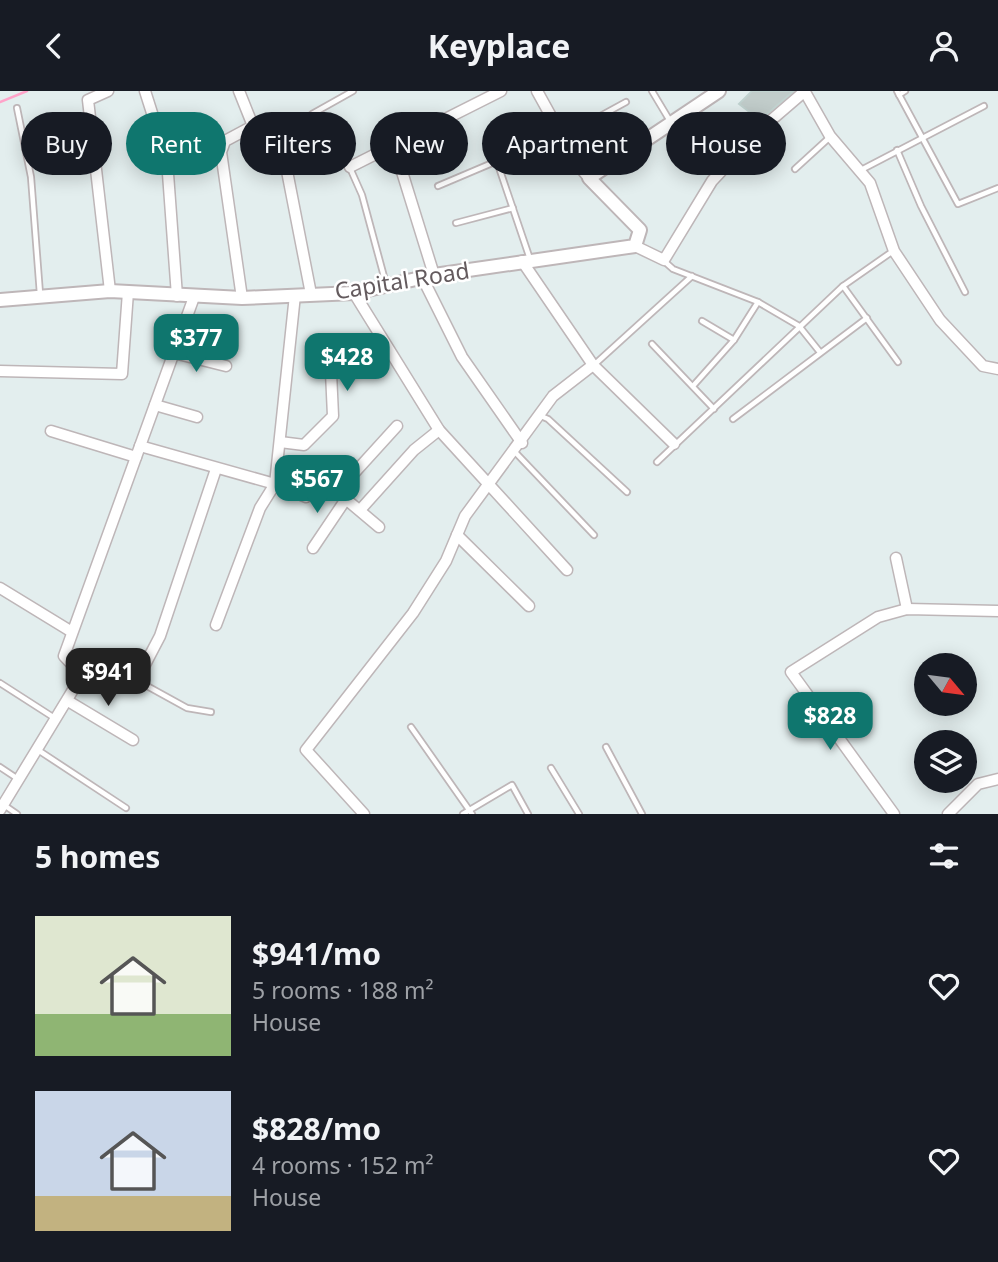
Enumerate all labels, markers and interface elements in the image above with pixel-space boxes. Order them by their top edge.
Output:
text: Keyplace [428,24,570,67]
icon: back [35,27,73,65]
icon: person [925,27,963,65]
chip: Buy [21,112,112,175]
chip: Rent [126,112,226,175]
chip: Filters [240,112,356,175]
chip: New [370,112,468,175]
chip: Apartment [482,112,652,175]
chip: House [666,112,786,175]
street label: Capital Road [332,254,471,306]
pin: $377 [155,315,237,374]
text: $377 [170,321,222,353]
pin: $428 [306,334,388,393]
text: $428 [321,340,373,372]
pin: $567 [276,455,358,515]
text: $567 [291,462,343,494]
pin: $941 [67,649,149,708]
north arrow [914,653,976,716]
map controls [914,653,977,793]
text: $941 [82,655,134,687]
pin: $828 [789,693,871,752]
text: $828 [804,699,856,731]
button: layers [914,730,977,793]
text: 5 homes [35,836,160,877]
icon: filters [925,837,963,875]
text: $941/mo [252,933,381,974]
icon: home [91,944,175,1028]
icon: heart [925,967,963,1005]
text: 5 rooms · 188 m² [252,974,434,1006]
text: House [252,1006,321,1038]
text: $828/mo [252,1108,381,1149]
icon: home [91,1119,175,1203]
icon: heart [925,1142,963,1180]
text: 4 rooms · 152 m² [252,1149,434,1181]
text: House [252,1181,321,1213]

